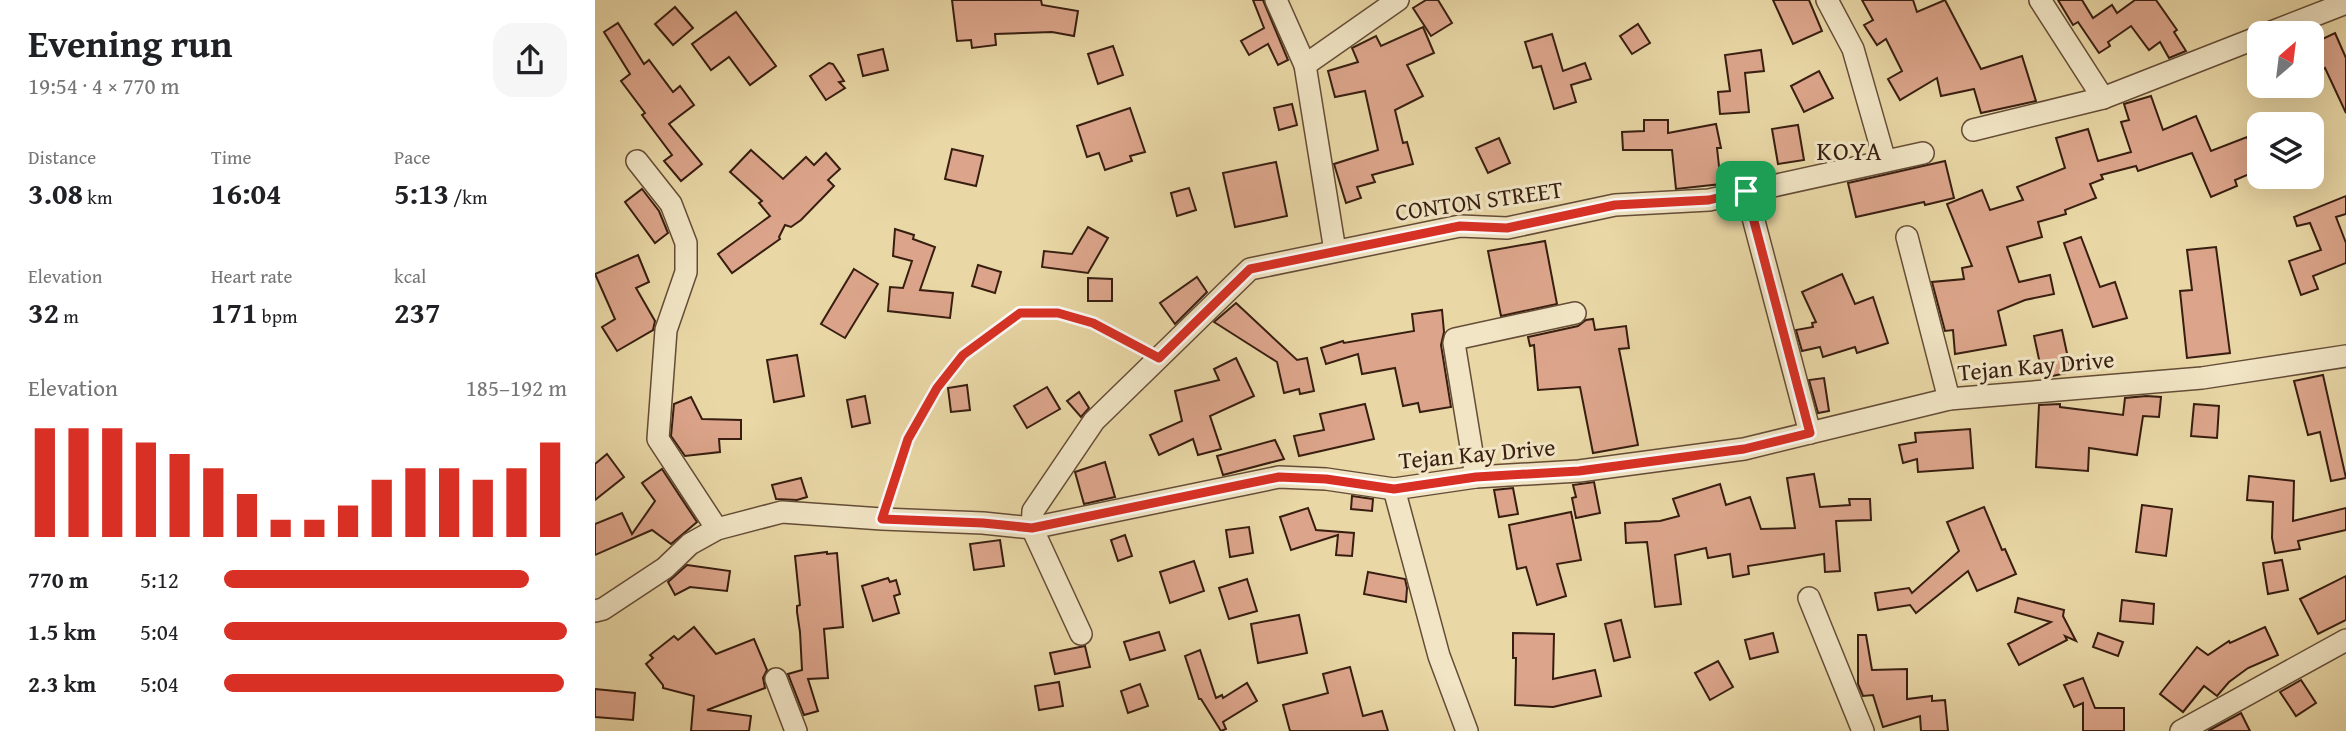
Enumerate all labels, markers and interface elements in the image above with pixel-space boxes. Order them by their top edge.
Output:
text: Evening run [28,15,232,71]
north arrow [2247,21,2324,98]
map controls [2247,21,2324,189]
button: share [493,23,567,97]
text: 19:54 · 4 × 770 m [28,69,180,102]
button: layers [2247,112,2324,189]
district label: KOYA [1816,131,1884,170]
text: Distance [28,143,96,171]
text: Time [211,143,251,171]
text: Pace [394,143,431,171]
pin [1716,161,1776,221]
text: 3.08 [28,171,83,215]
text: 16:04 [211,171,282,215]
text: 5:13 [394,171,449,215]
street label: CONTON STREET [1393,171,1565,230]
icon: arrive [1727,172,1765,210]
text: km [83,183,112,211]
text: /km [449,183,487,211]
text: Elevation [28,262,102,290]
text: Heart rate [211,262,292,290]
text: kcal [394,262,426,290]
text: 32 [28,290,59,334]
text: 171 [211,290,258,334]
text: 237 [394,290,441,334]
text: m [59,302,79,330]
text: bpm [258,302,297,330]
street label: Tejan Kay Drive [1956,341,2116,390]
text: Elevation [28,371,118,404]
text: 185–192 m [466,371,567,404]
street label: Tejan Kay Drive [1397,429,1557,478]
text: 770 m [28,563,89,596]
text: 5:12 [140,563,179,596]
text: 1.5 km [28,615,96,648]
text: 5:04 [140,615,179,648]
text: 2.3 km [28,667,96,700]
text: 5:04 [140,667,179,700]

